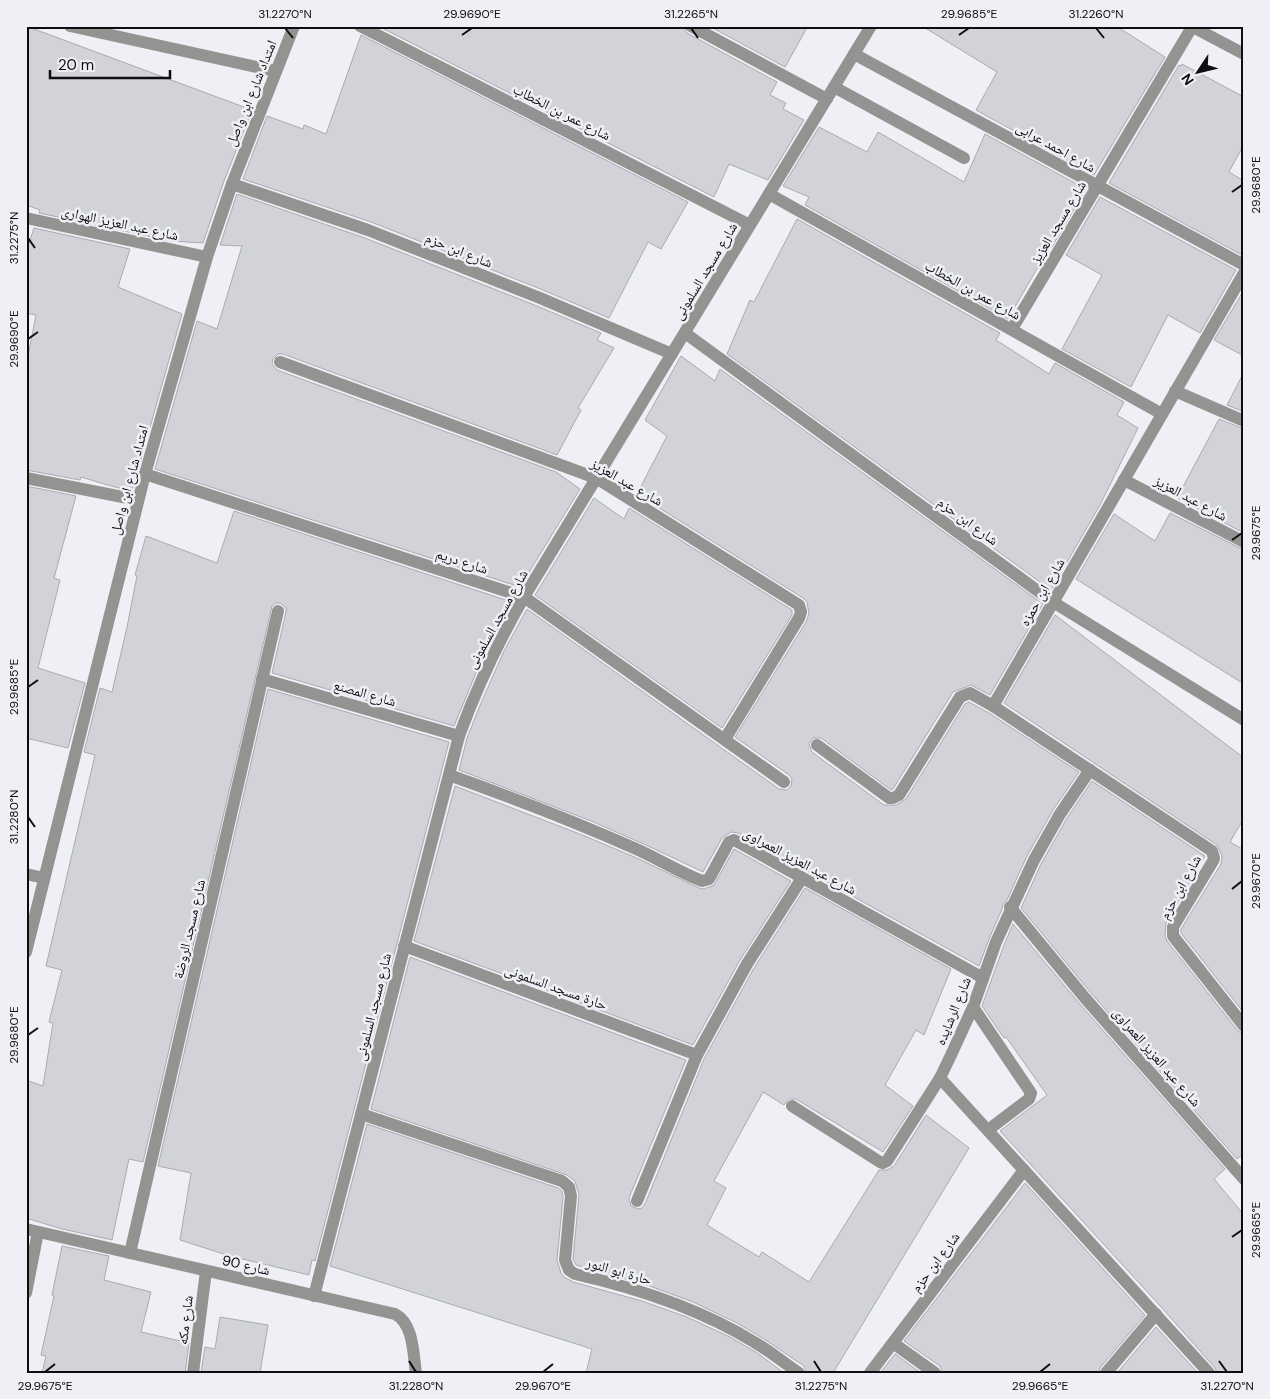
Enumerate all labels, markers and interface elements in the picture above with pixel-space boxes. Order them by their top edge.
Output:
text: 31.2270°N [258,6,312,22]
text: 29.9690°E [443,6,501,22]
text: 31.2265°N [664,6,718,22]
text: 29.9685°E [941,6,997,22]
text: 31.2260°N [1069,6,1124,22]
street label: امتداد شارع ابن واصل [222,37,281,149]
scale bar [50,48,170,80]
north arrow [1172,48,1222,98]
text: 20 m [58,55,94,75]
text: N [1177,70,1198,89]
street label: شارع عمر بن الخطاب [510,80,614,145]
street label: شارع احمد عرابى [1013,118,1099,177]
text: 29.9680°E [1248,156,1264,214]
street label: شارع مسجد العزيز [1026,177,1091,268]
street label: شارع عبد العزيز الهوارى [60,202,180,245]
text: 31.2275°N [6,212,22,264]
street label: شارع مسجد السلمونى [669,219,742,324]
street label: شارع ابن حزم [422,228,495,273]
street label: شارع عمر بن الخطاب [921,256,1024,325]
text: 29.9690°E [6,310,22,368]
street label: امتداد شارع ابن واصل [106,423,153,537]
street label: شارع عبد العزيز [586,454,666,511]
street label: شارع عبد العزيز [1150,471,1231,526]
street label: شارع ابن حزم [933,493,1002,550]
text: 29.9675°E [1248,505,1264,561]
street label: شارع دريم [433,544,490,579]
street label: شارع ابن حمزه [1015,555,1070,630]
street label: شارع مسجد السلمونى [462,566,533,672]
text: 29.9685°E [6,659,22,715]
street label: شارع المصنع [331,676,398,711]
text: 31.2280°N [6,790,22,844]
street label: شارع عبد العزيز العمراوى [740,824,860,899]
street label: شارع ابن حزم [1155,852,1206,923]
text: 29.9670°E [1248,853,1264,909]
street label: شارع مسجد الروضة [169,878,210,981]
street label: شارع مسجد السلمونى [351,951,396,1063]
street label: حارة مسجد السلمونى [502,960,610,1014]
street label: شارع الرشايده [931,974,976,1048]
street label: شارع عبد العزيز العمراوى [1108,1004,1205,1111]
text: 29.9680°E [6,1006,22,1064]
text: 29.9665°E [1248,1202,1264,1258]
street label: شارع ابن حزم [906,1228,964,1296]
street label: شارع 90 [220,1251,272,1280]
street label: حارة ابو النور [583,1253,654,1289]
street label: شارع مكه [173,1294,198,1346]
text: 29.9675°E [17,1378,73,1394]
text: 31.2280°N [389,1378,443,1394]
text: 29.9670°E [515,1378,571,1394]
text: 31.2275°N [795,1378,847,1394]
text: 29.9665°E [1012,1378,1068,1394]
text: 31.2270°N [1200,1378,1254,1394]

